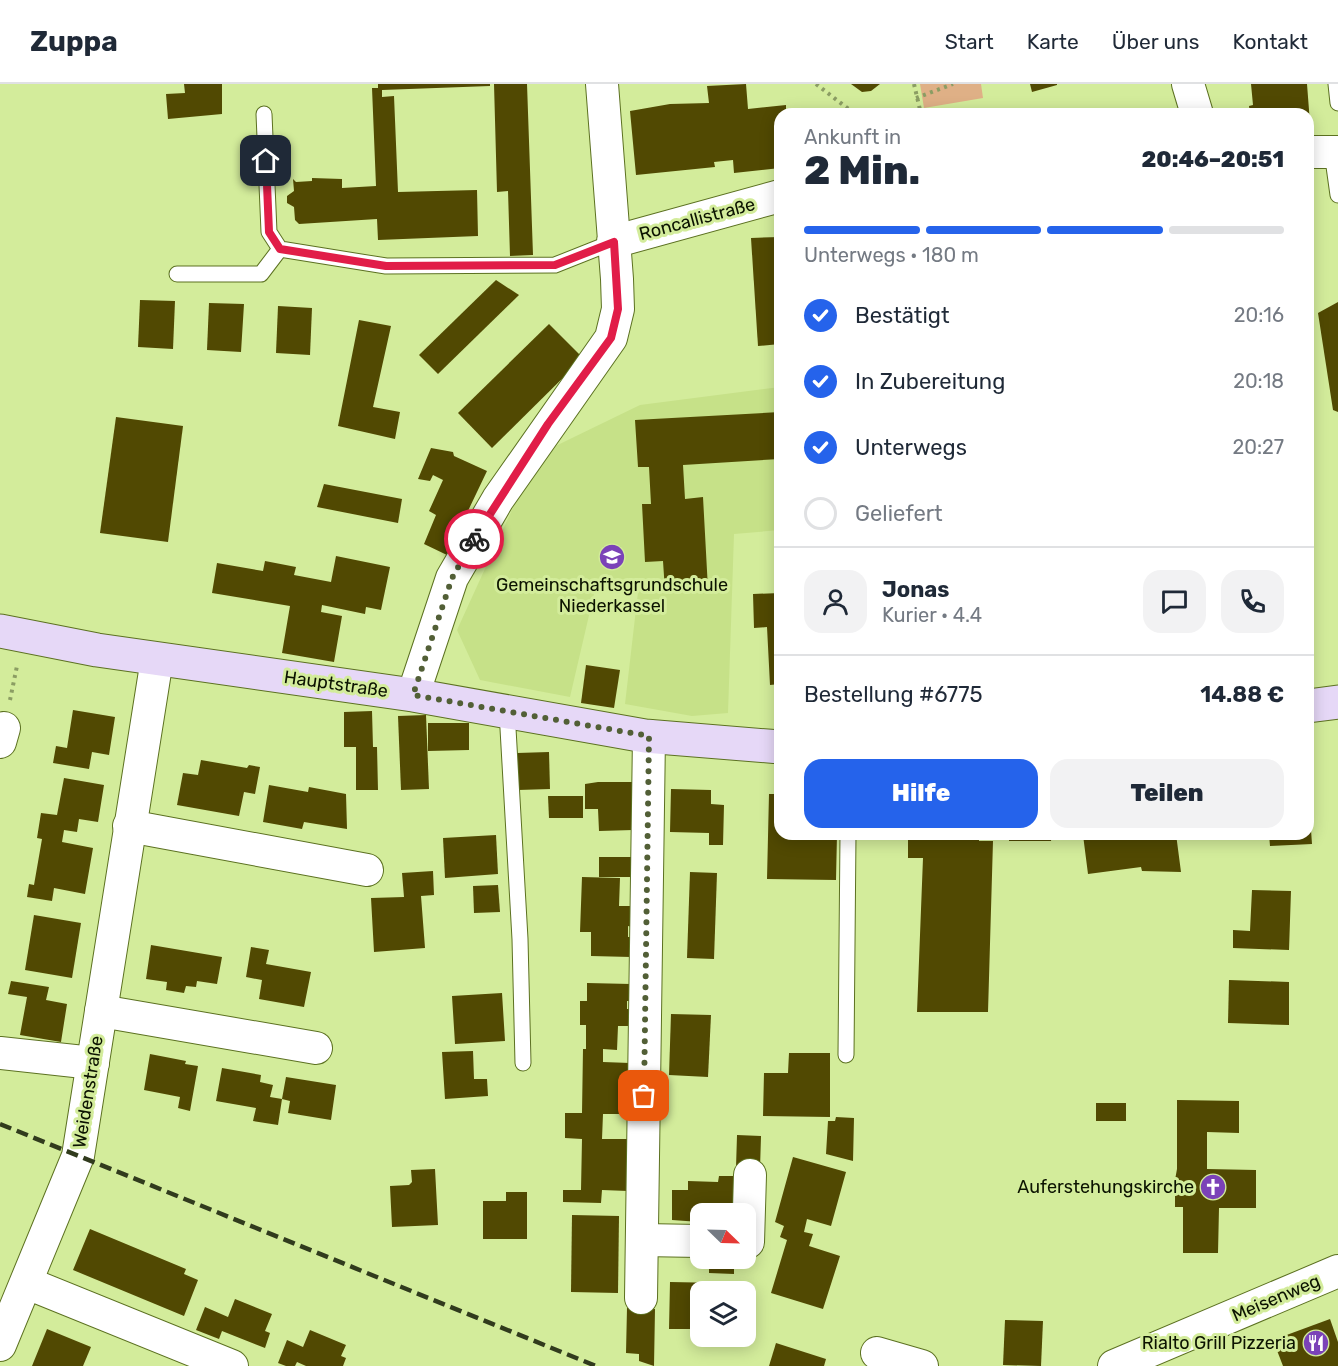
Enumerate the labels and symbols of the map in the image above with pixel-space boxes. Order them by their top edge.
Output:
pin [240,135,291,186]
street label: Roncallistraße [636,193,758,245]
courier [444,509,504,569]
school or university icon: Gemeinschaftsgrundschule Niederkassel [597,542,627,572]
place label: Gemeinschaftsgrundschule Niederkassel [496,574,728,617]
street label: Hauptstraße [283,666,389,702]
street label: Weidenstraße [68,1034,108,1150]
pin [618,1070,669,1121]
church icon: Auferstehungskirche [1198,1172,1228,1202]
place label: Auferstehungskirche [1017,1176,1194,1198]
north arrow [690,1203,756,1269]
street label: Meisenweg [1229,1270,1323,1326]
restaurant icon: Rialto Grill Pizzeria [1301,1328,1331,1358]
place label: Rialto Grill Pizzeria [1142,1332,1296,1354]

